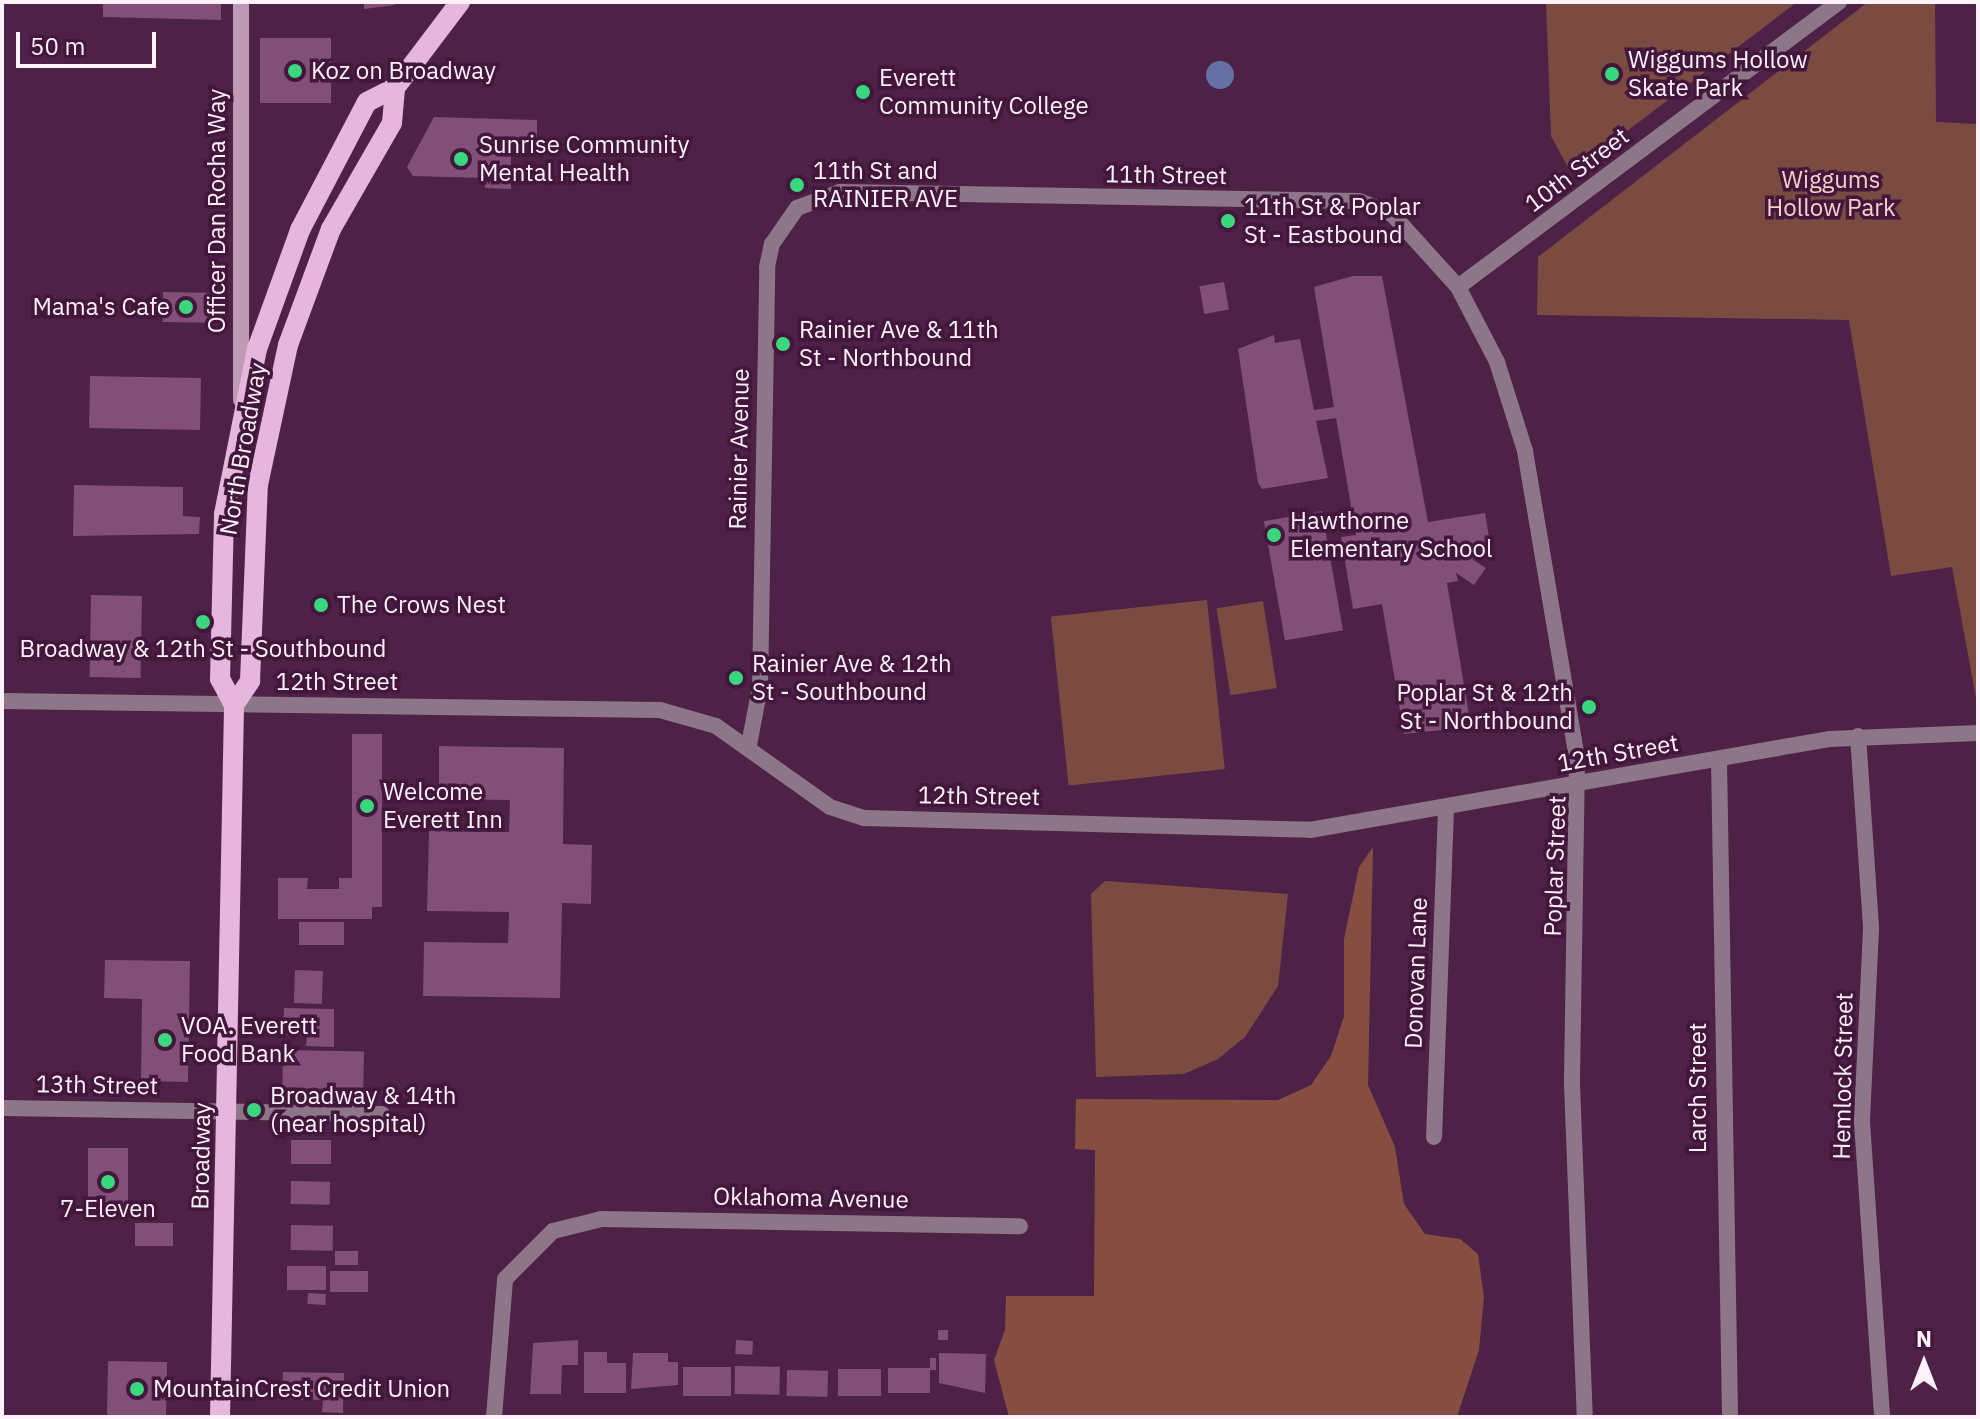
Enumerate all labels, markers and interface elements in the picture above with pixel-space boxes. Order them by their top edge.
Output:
scale bar [20,16,160,66]
text: 50 m [30,30,85,62]
place label: Wiggums Hollow Skate Park [1628,46,1808,102]
place label: Koz on Broadway [311,57,496,85]
marker: Koz on Broadway [286,62,304,80]
place label: Everett Community College [879,64,1089,120]
marker: Wiggums Hollow Skate Park [1603,65,1621,83]
marker: Everett Community College [854,83,872,101]
street label: Officer Dan Rocha Way [203,89,231,333]
street label: 10th Street [1519,122,1635,218]
place label: Sunrise Community Mental Health [479,131,689,187]
marker: Sunrise Community Mental Health [450,148,472,170]
place label: 11th St and RAINIER AVE [813,157,958,213]
street label: 11th Street [1105,160,1227,190]
park label: Wiggums Hollow Park [1766,166,1896,222]
marker: 11th St and RAINIER AVE [788,176,806,194]
place label: 11th St & Poplar St - Eastbound [1244,193,1420,249]
marker: 11th St & Poplar St - Eastbound [1219,212,1237,230]
place label: Mama's Cafe [33,293,170,321]
marker: Mama's Cafe [177,298,195,316]
place label: Rainier Ave & 11th St - Northbound [799,316,999,372]
marker: Rainier Ave & 11th St - Northbound [774,335,792,353]
street label: North Broadway [214,361,272,537]
street label: Rainier Avenue [723,368,755,530]
place label: Hawthorne Elementary School [1290,507,1492,563]
marker: Hawthorne Elementary School [1265,526,1283,544]
place label: The Crows Nest [337,591,506,619]
marker: The Crows Nest [312,596,330,614]
marker: Broadway & 12th St - Southbound [194,613,212,631]
place label: Broadway & 12th St - Southbound [20,635,386,663]
place label: Rainier Ave & 12th St - Southbound [752,650,952,706]
street label: 12th Street [276,668,398,696]
marker: Rainier Ave & 12th St - Southbound [727,669,745,687]
place label: Poplar St & 12th St - Northbound [1397,679,1573,735]
marker: Poplar St & 12th St - Northbound [1580,698,1598,716]
street label: 12th Street [1555,728,1681,778]
place label: Welcome Everett Inn [383,778,503,834]
street label: 12th Street [918,781,1040,811]
street label: Poplar Street [1538,795,1572,937]
marker: Welcome Everett Inn [358,797,376,815]
street label: Donovan Lane [1399,897,1433,1049]
street label: Hemlock Street [1827,992,1859,1160]
place label: VOA. Everett Food Bank [181,1012,317,1068]
street label: Larch Street [1684,1023,1712,1153]
marker: VOA. Everett Food Bank [156,1031,174,1049]
street label: 13th Street [36,1070,158,1100]
place label: Broadway & 14th (near hospital) [270,1082,456,1138]
marker: Broadway & 14th (near hospital) [245,1101,263,1119]
street label: Broadway [186,1102,216,1210]
marker: 7-Eleven [99,1173,117,1191]
street label: Oklahoma Avenue [713,1182,909,1214]
place label: 7-Eleven [60,1195,156,1223]
north arrow [1884,1323,1964,1403]
text: N [1916,1324,1932,1353]
place label: MountainCrest Credit Union [153,1375,450,1403]
marker: MountainCrest Credit Union [128,1380,146,1398]

